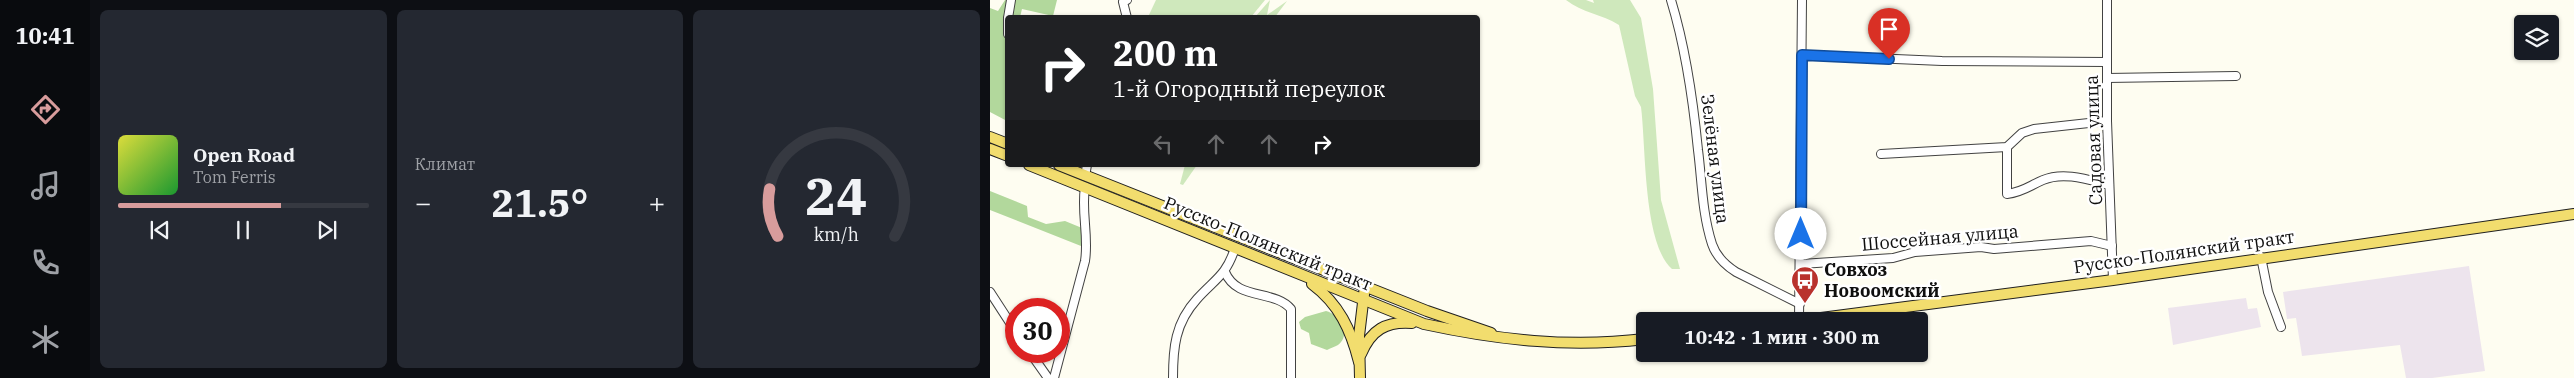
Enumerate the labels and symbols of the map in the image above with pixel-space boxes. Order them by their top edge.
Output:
pin [1868,8,1910,59]
street label: Садовая улица [2080,74,2107,206]
street label: Зелёная улица [1696,93,1735,225]
street label: Русско-Полянский тракт [1161,191,1376,296]
position arrow [1774,207,1826,259]
street label: Шоссейная улица [1860,219,2020,256]
street label: Русско-Полянский тракт [2072,225,2296,278]
place label: Совхоз Новоомский [1824,258,1940,302]
bus stop icon: Совхоз Новоомский [1790,265,1820,304]
speed limit sign: 30 [1005,298,1070,363]

